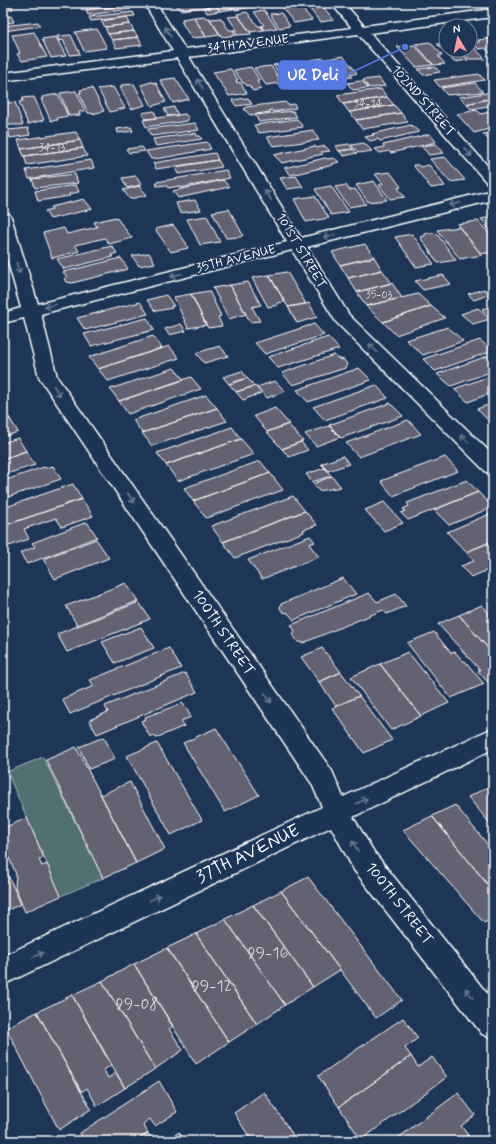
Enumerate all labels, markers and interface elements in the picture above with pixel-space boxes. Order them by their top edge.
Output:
north arrow [438,18,478,58]
text: N [452,22,461,37]
one-way arrow [164,26,172,38]
street label: 34TH AVENUE [206,30,290,57]
callout: UR Deli [279,61,346,89]
street label: 102ND STREET [387,62,459,140]
text: UR Deli [287,65,339,86]
one-way arrow [196,79,204,90]
house number: 34-14 [354,97,382,111]
house number: 34-13 [39,141,65,155]
one-way arrow [463,147,472,157]
one-way arrow [264,190,272,201]
one-way arrow [449,201,462,209]
street label: 101ST STREET [272,210,330,292]
one-way arrow [323,233,336,240]
street label: 35TH AVENUE [194,241,278,277]
one-way arrow [15,261,22,274]
one-way arrow [170,271,183,279]
house number: 35-03 [366,288,393,302]
one-way arrow [44,303,57,311]
one-way arrow [368,343,378,353]
one-way arrow [53,385,61,396]
one-way arrow [460,434,470,444]
one-way arrow [127,493,135,504]
street label: 100TH STREET [187,586,259,680]
one-way arrow [264,692,272,704]
one-way arrow [355,797,367,804]
street label: 37TH AVENUE [192,819,304,889]
one-way arrow [351,840,359,852]
street label: 100TH STREET [361,859,437,949]
one-way arrow [149,894,161,901]
house number: 99-16 [248,943,288,964]
one-way arrow [32,950,44,958]
house number: 99-12 [192,976,232,997]
one-way arrow [464,988,473,999]
house number: 99-08 [116,994,158,1015]

